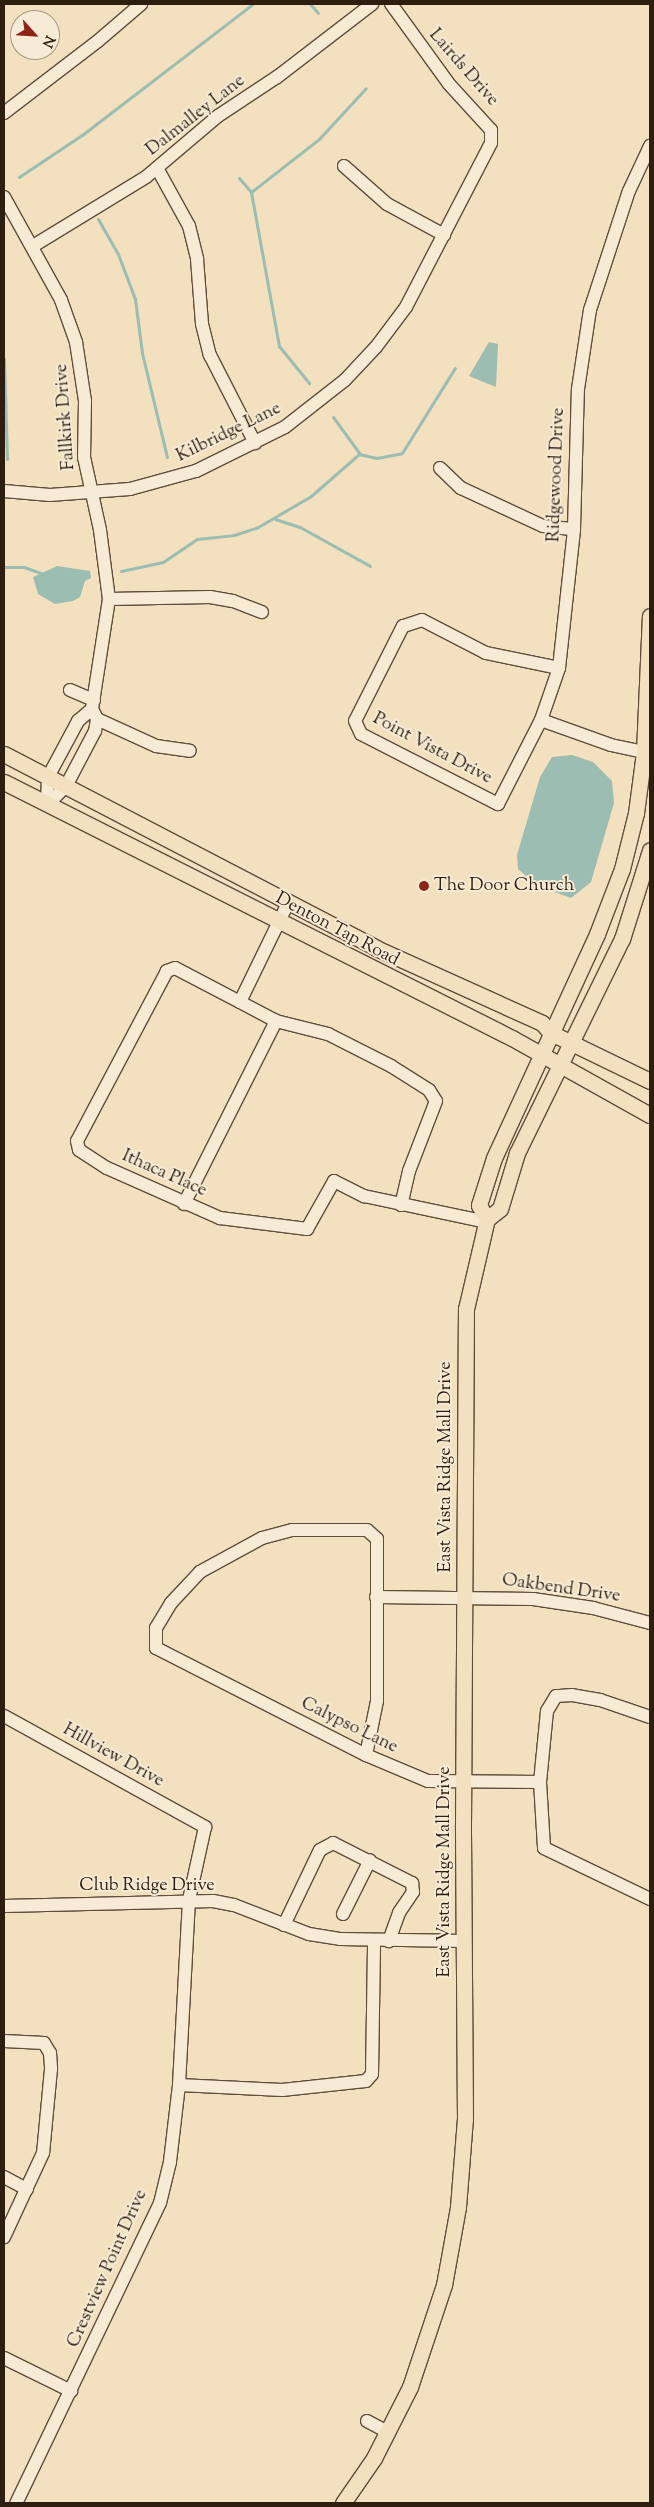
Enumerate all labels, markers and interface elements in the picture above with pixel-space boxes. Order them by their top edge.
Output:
north arrow [10,10,60,60]
street label: Lairds Drive [424,25,502,111]
text: N [36,32,59,51]
street label: Dalmalley Lane [142,71,250,161]
street label: Fallkirk Drive [52,363,80,471]
street label: Kilbridge Lane [173,398,285,468]
street label: Ridgewood Drive [544,407,570,543]
street label: Point Vista Drive [369,708,495,790]
place label: The Door Church [434,875,574,897]
marker: The Door Church [418,880,430,892]
street label: Denton Tap Road [271,888,403,972]
street label: Ithaca Place [118,1146,210,1202]
street label: East Vista Ridge Mall Drive [435,1361,457,1573]
street label: Oakbend Drive [500,1570,622,1608]
street label: Calypso Lane [297,1693,401,1759]
street label: Hillview Drive [59,1719,167,1793]
street label: East Vista Ridge Mall Drive [434,1766,456,1978]
street label: Club Ridge Drive [79,1875,215,1897]
street label: Crestview Point Drive [63,2187,153,2351]

